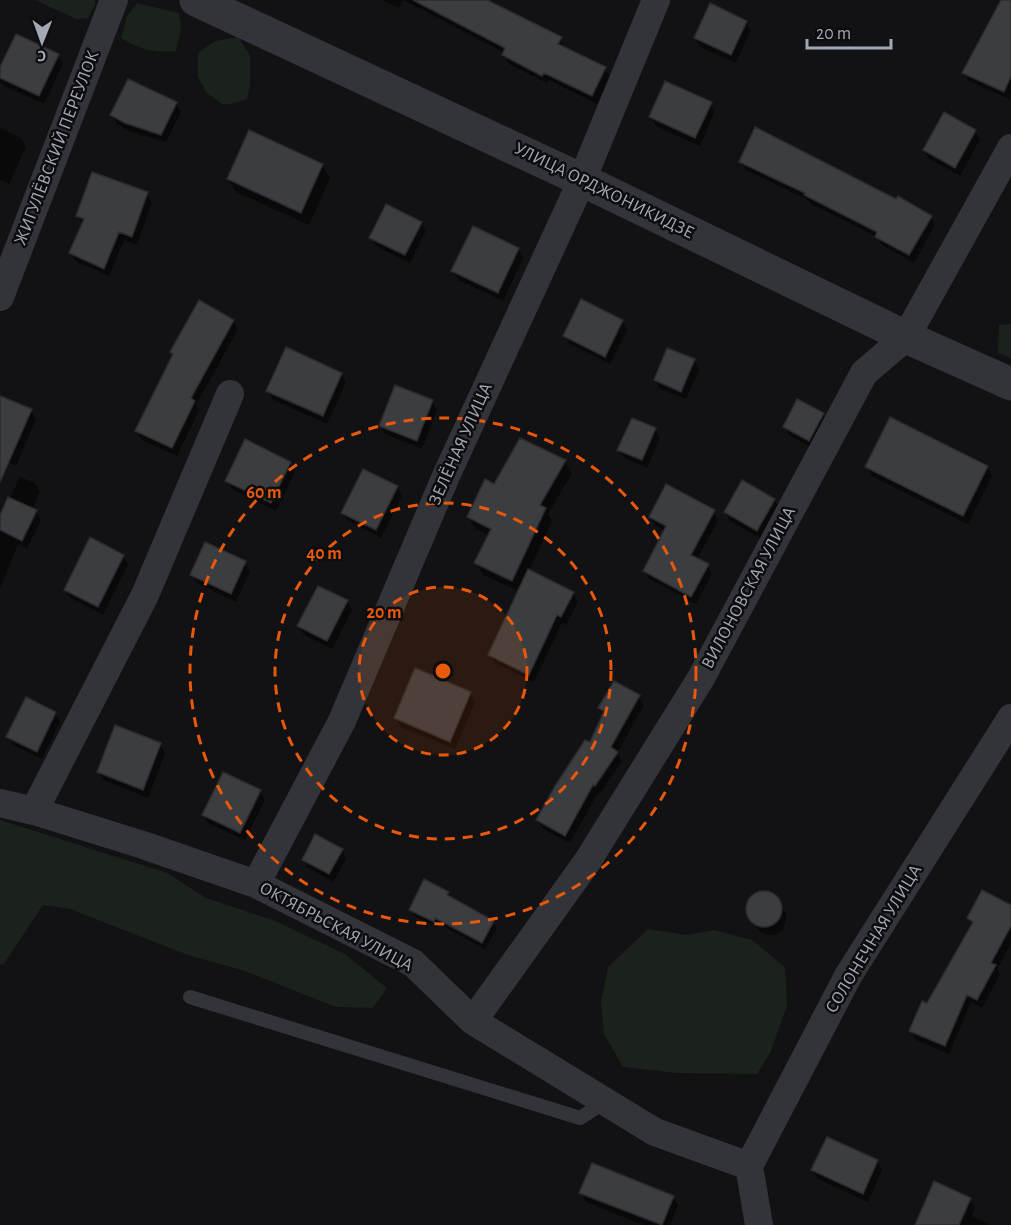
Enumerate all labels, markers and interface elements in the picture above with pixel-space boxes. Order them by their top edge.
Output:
north arrow [12,12,72,72]
scale bar [807,12,891,50]
text: 20 m [816,25,851,43]
street label: ЖИГУЛЁВСКИЙ ПЕРЕУЛОК [10,48,104,248]
street label: УЛИЦА ОРДЖОНИКИДЗЕ [511,140,697,242]
street label: ЗЕЛЁНАЯ УЛИЦА [424,379,496,508]
text: 60 m [246,484,282,502]
street label: ВИЛОНОВСКАЯ УЛИЦА [699,504,799,672]
text: 40 m [306,545,342,563]
text: 20 m [366,604,402,622]
centre of rings [433,661,453,681]
street label: СОЛОНЕЧНАЯ УЛИЦА [823,861,926,1016]
street label: ОКТЯБРЬСКАЯ УЛИЦА [256,879,416,975]

